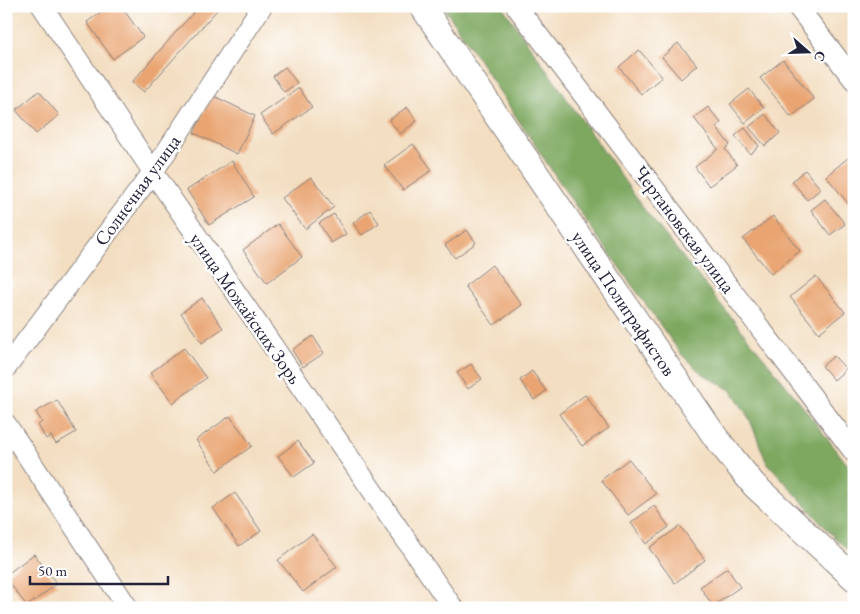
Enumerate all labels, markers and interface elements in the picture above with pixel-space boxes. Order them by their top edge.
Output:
north arrow [782,28,832,78]
text: С [810,49,830,64]
street label: Солнечная улица [89,129,186,251]
street label: Чертановская улица [628,161,741,298]
street label: улица Полиграфистов [566,226,681,381]
street label: улица Можайских Зорь [184,228,308,389]
scale bar [30,554,168,586]
text: 50 m [38,561,67,580]

